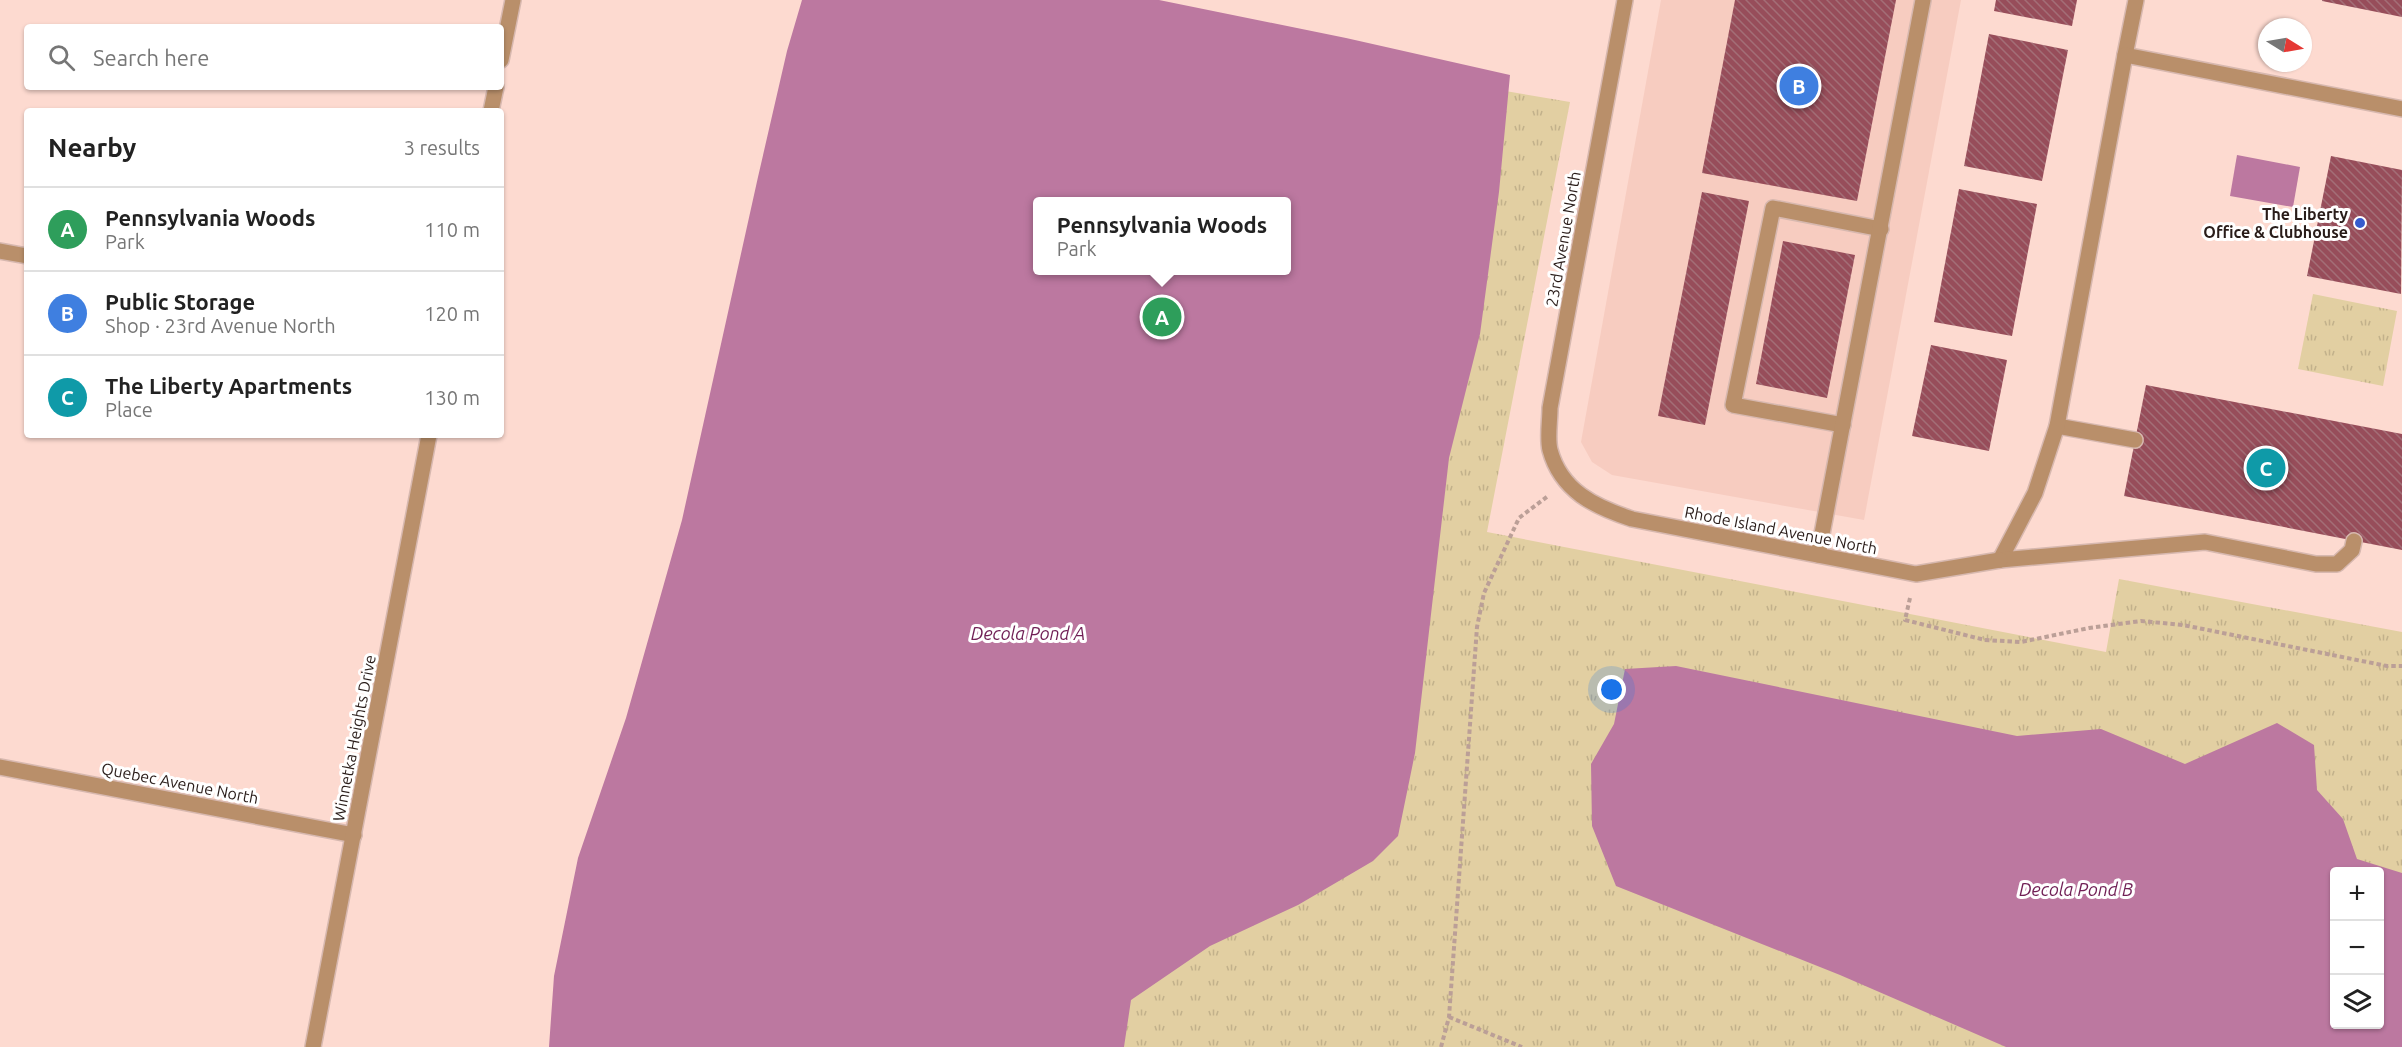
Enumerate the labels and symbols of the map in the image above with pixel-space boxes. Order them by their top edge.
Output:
north arrow [2258,18,2312,72]
pin: B [1780,64,1818,109]
street label: 23rd Avenue North [1542,170,1584,308]
place label: The Liberty Office & Clubhouse [2203,205,2349,241]
marker: The Liberty Office & Clubhouse [2353,216,2367,230]
pin: A [1142,294,1182,340]
pin: C [2246,446,2286,490]
street label: Rhode Island Avenue North [1683,502,1879,558]
water label: Decola Pond A [971,623,1085,643]
street label: Winnetka Heights Drive [329,653,379,823]
your location [1597,675,1626,704]
street label: Quebec Avenue North [100,759,260,807]
water label: Decola Pond B [2019,879,2133,899]

